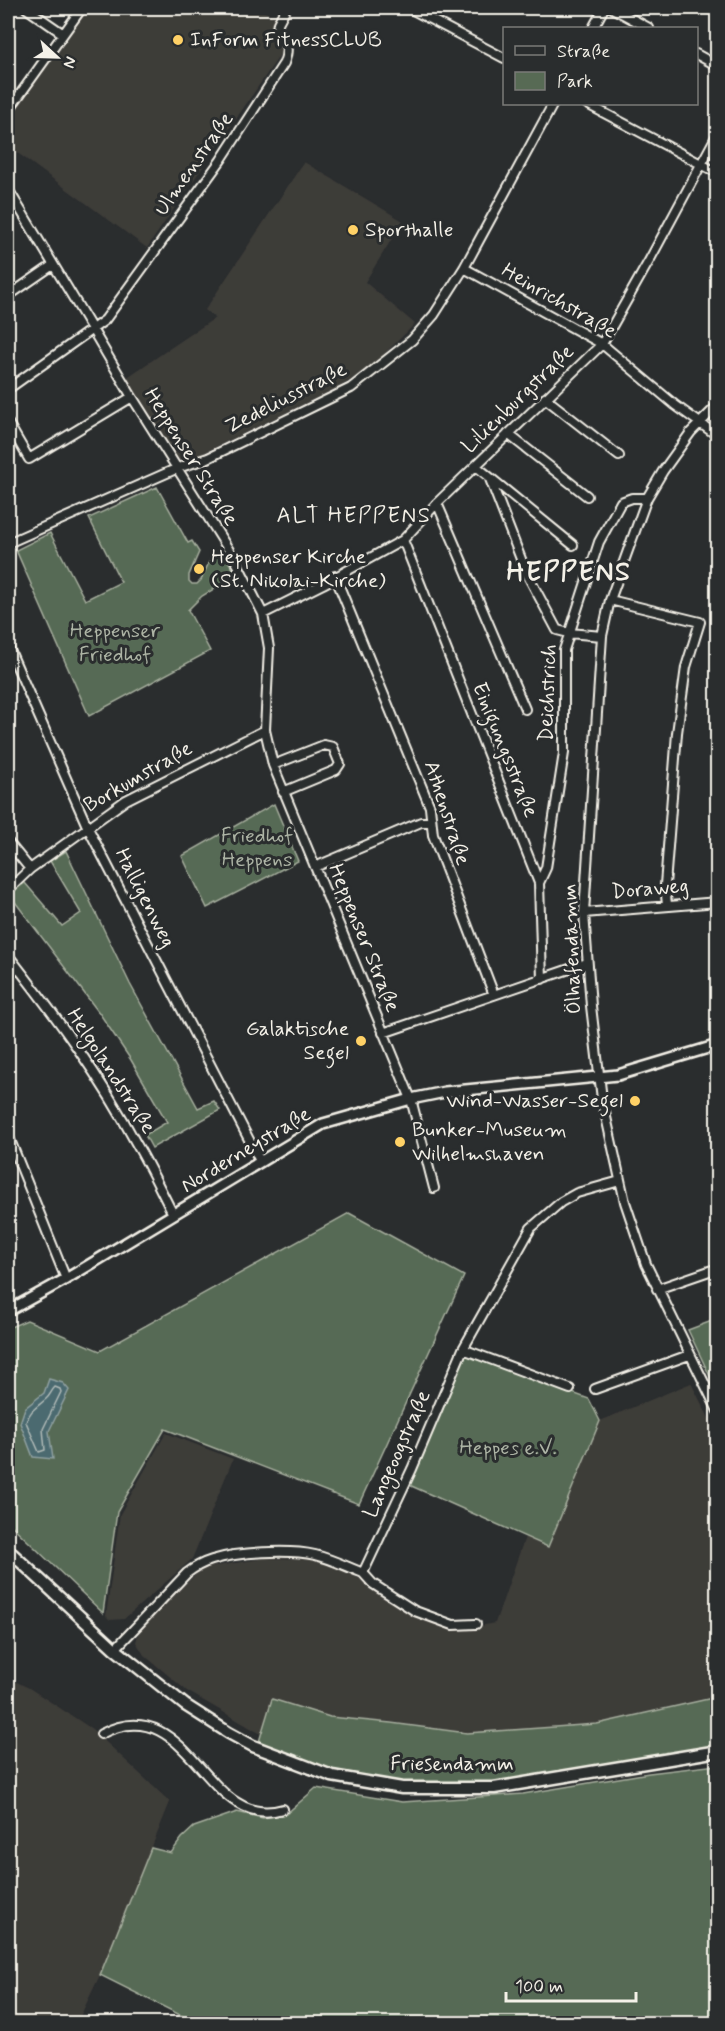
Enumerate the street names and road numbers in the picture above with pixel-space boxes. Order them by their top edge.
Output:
street label: Ulmenstraße [148,106,240,222]
street label: Heinrichstraße [496,257,622,345]
street label: Lilienburgstraße [456,338,580,460]
street label: Zedeliusstraße [221,355,351,441]
street label: Heppenser Straße [137,383,245,531]
street label: Deichstrich [532,644,564,742]
street label: Einigungsstraße [463,678,545,822]
street label: Borkumstraße [78,735,198,819]
street label: Athenstraße [417,757,477,869]
street label: Halligenweg [108,843,182,953]
street label: Heppenser Straße [321,860,407,1016]
street label: Doraweg [610,872,690,906]
street label: Ölhafendamm [556,883,588,1015]
street label: Helgolandstraße [59,1003,162,1140]
street label: Norderneystraße [176,1100,316,1200]
street label: Langeoogstraße [356,1386,439,1523]
street label: Friesendamm [390,1750,514,1778]

